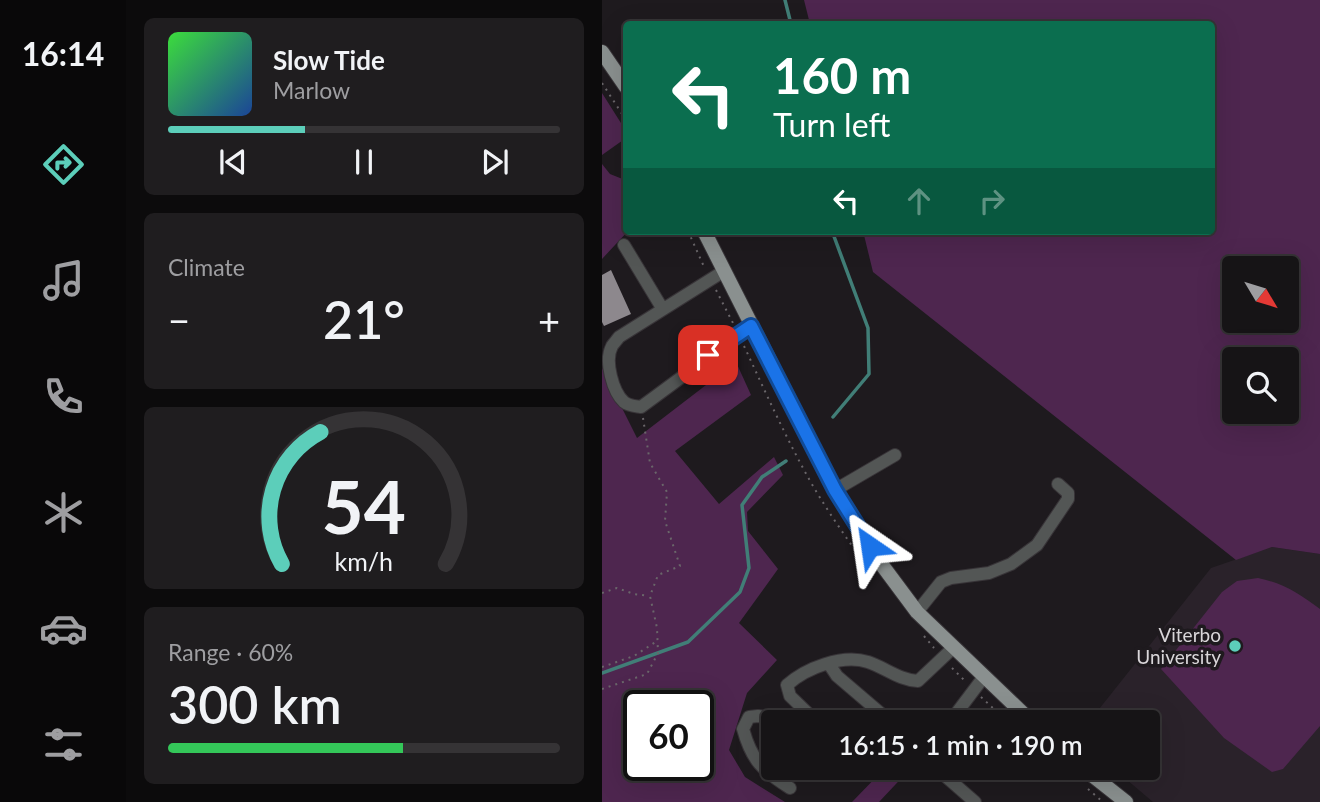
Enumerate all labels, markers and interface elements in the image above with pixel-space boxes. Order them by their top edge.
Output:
text: 16:14 [22,34,104,73]
text: Slow Tide [273,44,385,76]
text: 160 m [773,46,911,104]
icon: left [658,49,749,140]
text: Marlow [273,76,350,104]
text: Turn left [773,105,890,144]
icon: directions [39,140,88,189]
icon: previous [214,143,252,181]
icon: pause [345,143,383,181]
icon: next [476,143,514,181]
icon: left [827,182,865,220]
icon: ahead [900,182,938,220]
icon: right [973,182,1011,220]
text: Climate [168,253,245,281]
icon: music [39,256,88,305]
north arrow [1222,256,1298,332]
map controls [1222,256,1299,424]
text: 21° [323,288,405,350]
text: − [168,297,190,343]
text: + [538,297,560,343]
pin [678,325,738,385]
icon: arrive [689,336,727,374]
button: search [1222,347,1299,424]
icon: phone [39,372,88,421]
text: 54 [322,463,406,551]
icon: climate [39,488,88,537]
position arrow [833,509,907,583]
text: km/h [335,546,393,576]
icon: car [39,604,88,653]
place label: Viterbo University [1136,623,1221,668]
text: Range · 60% [168,638,293,666]
marker: Viterbo University [1227,638,1243,654]
text: 300 km [168,673,342,735]
speed limit sign: 60 [623,690,714,781]
icon: filters [39,720,88,769]
text: 16:15 · 1 min · 190 m [838,729,1083,761]

